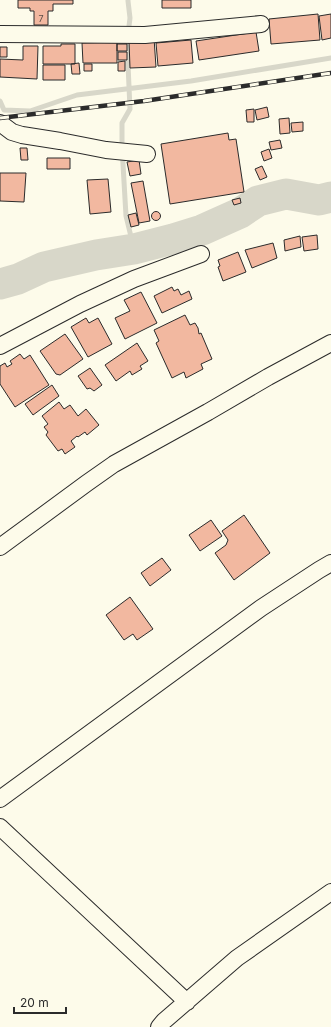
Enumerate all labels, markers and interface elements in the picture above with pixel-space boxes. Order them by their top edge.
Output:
house number: 7 [38,13,44,24]
scale bar [14,989,66,1015]
text: 20 m [20,995,49,1010]

